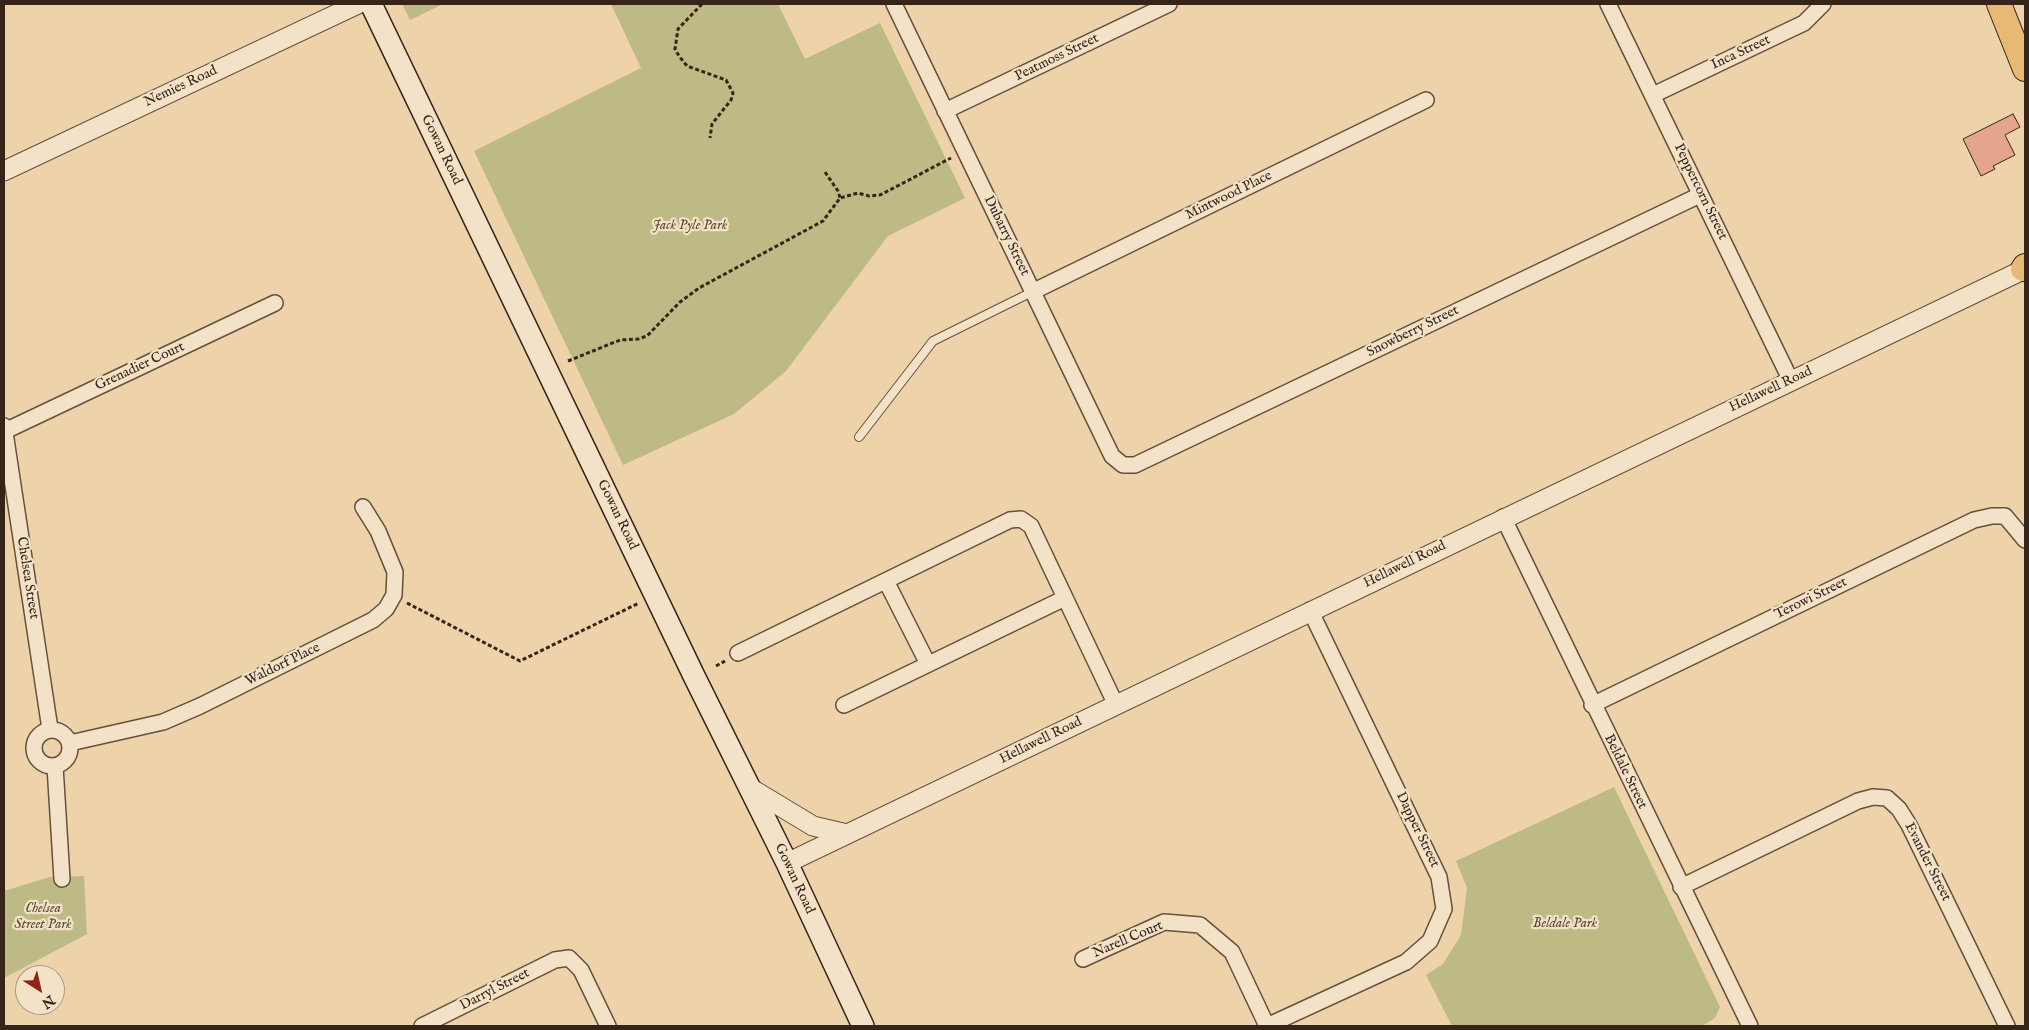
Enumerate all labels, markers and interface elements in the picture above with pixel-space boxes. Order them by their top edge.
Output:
street label: Peatmoss Street [1012,30,1102,86]
street label: Inca Street [1709,32,1773,74]
street label: Nemies Road [142,63,220,111]
street label: Gowan Road [417,112,465,188]
street label: Peppercorn Street [1669,141,1731,243]
street label: Mintwood Place [1183,168,1275,224]
street label: Dubarry Street [979,193,1033,279]
park label: Jack Pyle Park [653,218,727,234]
street label: Snowberry Street [1364,302,1462,362]
street label: Grenadier Court [93,339,187,395]
street label: Hellawell Road [1727,363,1815,417]
street label: Gowan Road [593,477,641,553]
street label: Chelsea Street [12,536,42,620]
street label: Hellawell Road [1361,538,1449,592]
street label: Terowi Street [1772,574,1850,624]
street label: Waldorf Place [243,640,323,690]
street label: Hellawell Road [997,714,1085,768]
street label: Beldale Street [1600,732,1650,812]
street label: Dapper Street [1392,790,1442,870]
street label: Evander Street [1900,820,1954,904]
street label: Gowan Road [770,841,818,917]
park label: Chelsea Street Park [14,901,72,934]
park label: Beldale Park [1533,916,1597,932]
street label: Narell Court [1090,918,1166,962]
north arrow [15,965,65,1015]
street label: Darryl Street [457,965,533,1015]
text: N [38,991,58,1012]

